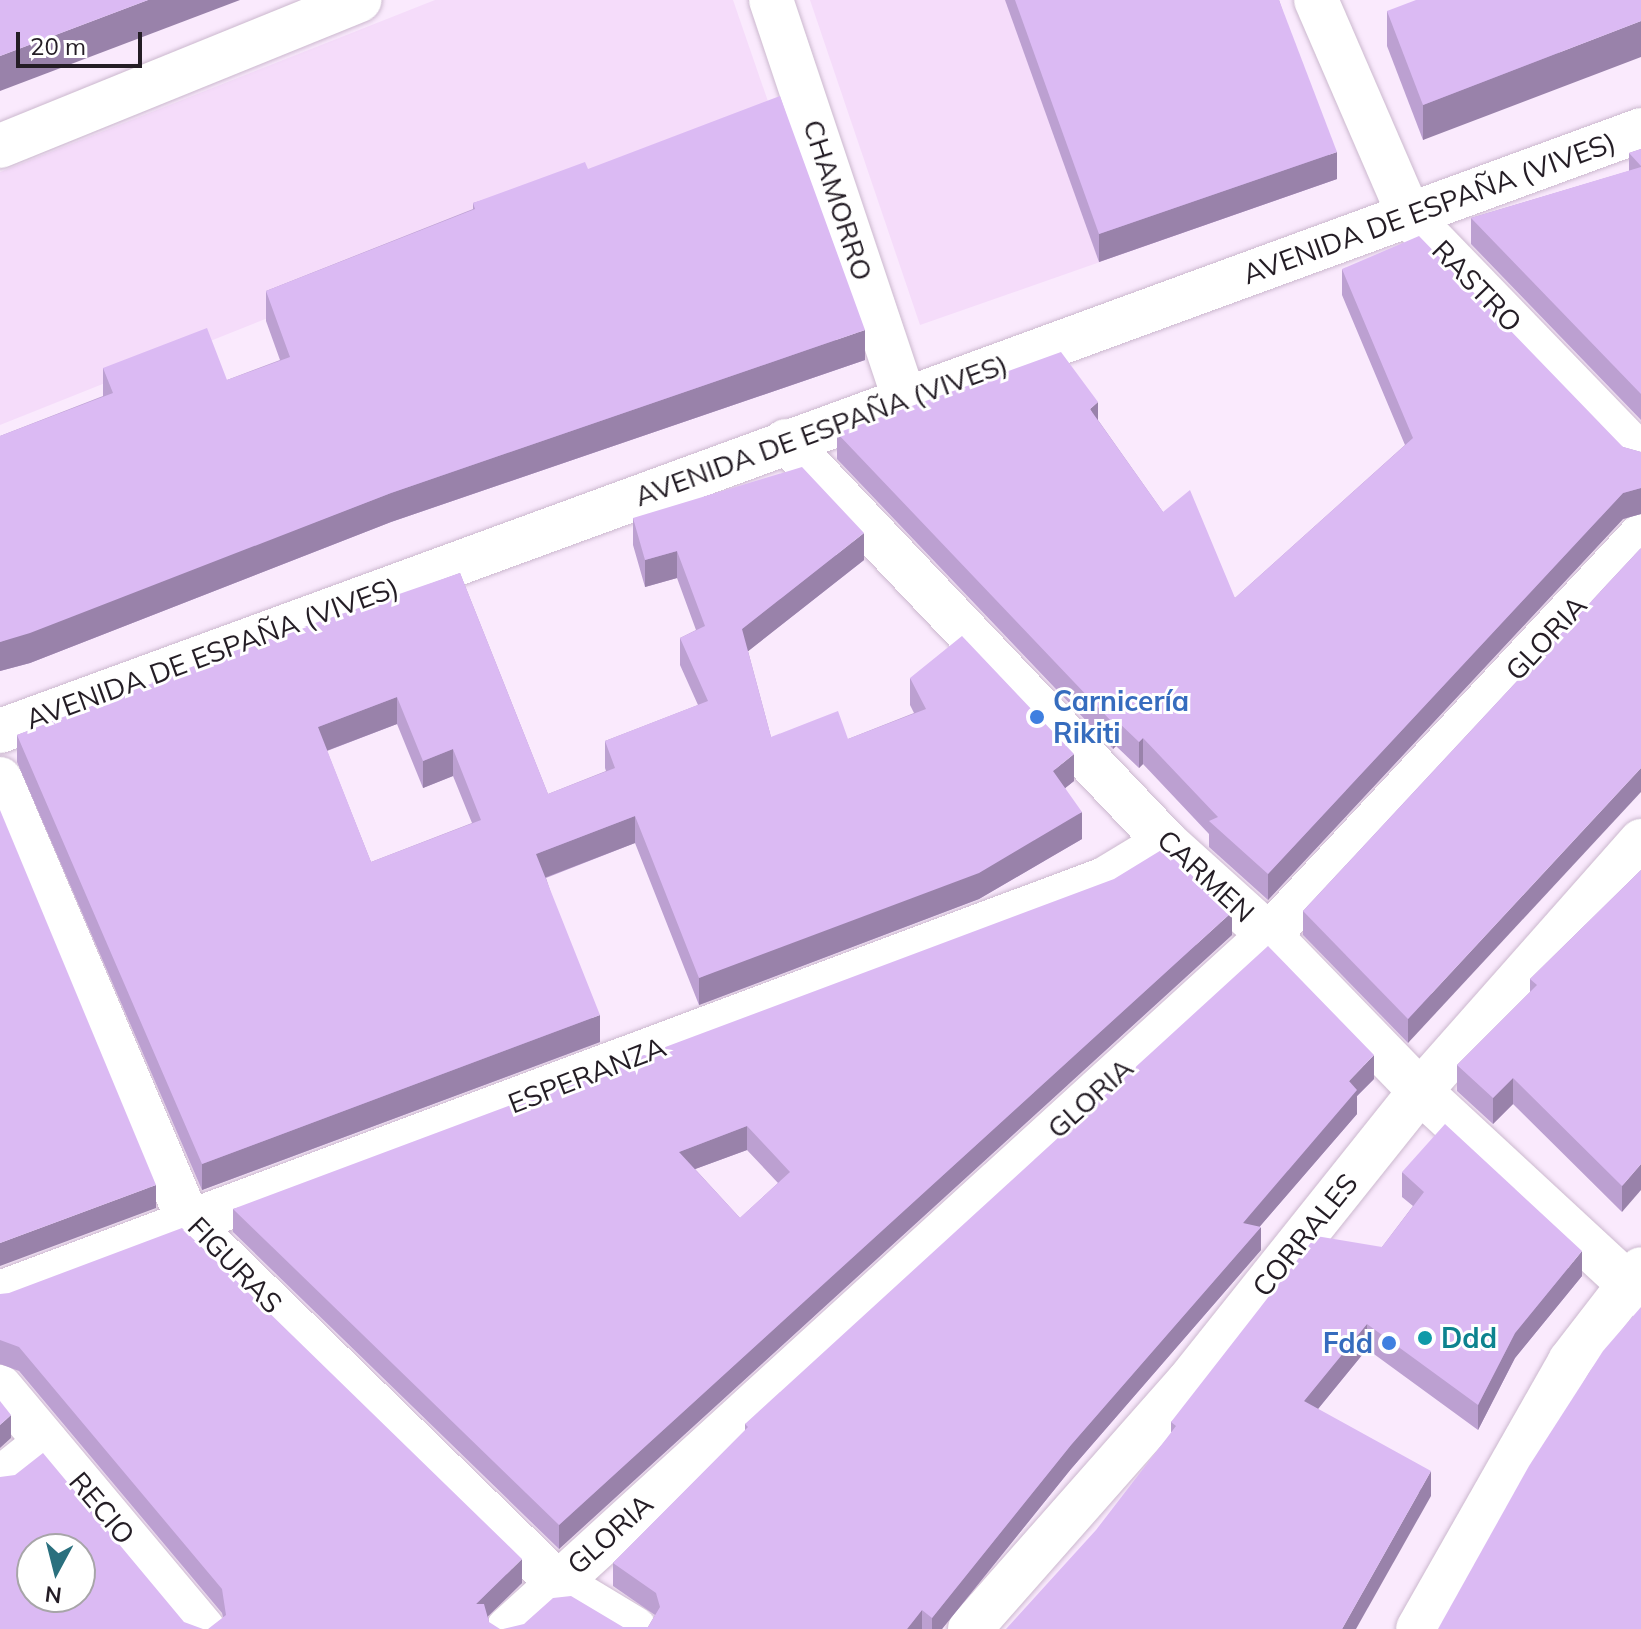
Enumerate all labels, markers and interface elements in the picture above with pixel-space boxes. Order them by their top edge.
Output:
scale bar [20,16,146,66]
text: 20 m [30,31,86,61]
street label: CHAMORRO [796,115,880,285]
street label: AVENIDA DE ESPAÑA (VIVES) [1238,125,1620,291]
street label: RASTRO [1425,233,1529,339]
street label: AVENIDA DE ESPAÑA (VIVES) [630,347,1012,513]
street label: AVENIDA DE ESPAÑA (VIVES) [21,570,403,736]
street label: GLORIA [1498,589,1594,687]
place label: Carnicería Rikiti [1053,684,1189,750]
marker: Carnicería Rikiti [1028,708,1046,726]
street label: CARMEN [1151,823,1261,929]
street label: ESPERANZA [504,1030,670,1120]
street label: GLORIA [1040,1051,1140,1145]
street label: CORRALES [1245,1167,1365,1303]
street label: FIGURAS [181,1210,289,1320]
place label: Ddd [1441,1321,1497,1355]
place label: Fdd [1323,1326,1373,1360]
marker: Ddd [1416,1329,1434,1347]
marker: Fdd [1380,1334,1398,1352]
street label: RECIO [62,1465,142,1551]
street label: GLORIA [560,1487,660,1581]
north arrow [16,1533,96,1613]
text: N [43,1580,63,1610]

